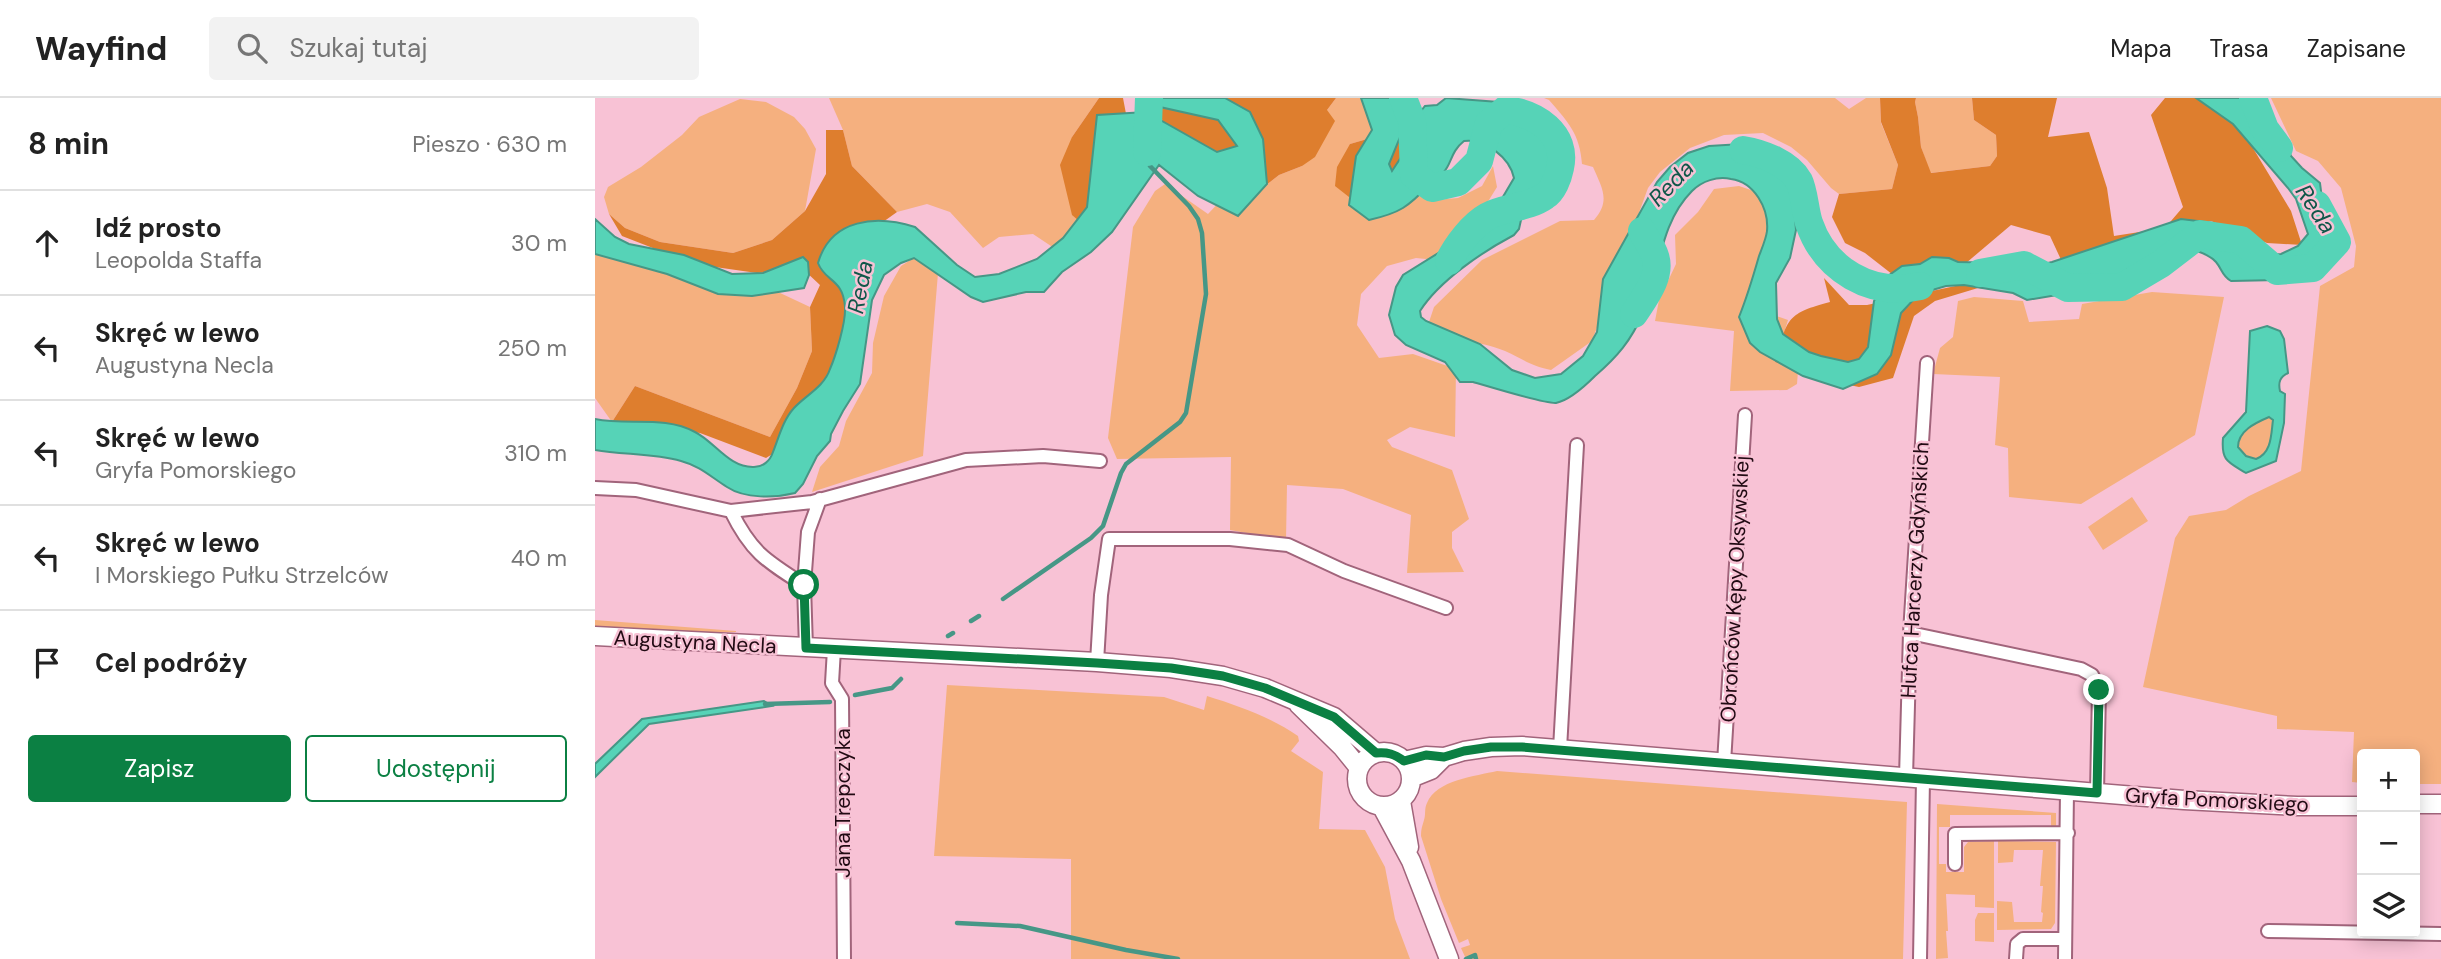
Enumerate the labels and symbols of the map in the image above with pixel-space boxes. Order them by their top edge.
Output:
water label: Reda [1642,153,1700,213]
water label: Reda [2289,178,2343,240]
water label: Reda [840,258,880,316]
street label: Hufca Harcerzy Gdyńskich [1894,441,1936,699]
street label: Obrońców Kępy Oksywskiej [1714,455,1756,723]
route start [788,569,819,600]
street label: Augustyna Necla [613,624,777,660]
route end [2083,674,2114,705]
street label: Jana Trepczyka [829,728,857,878]
street label: Gryfa Pomorskiego [2124,781,2310,819]

